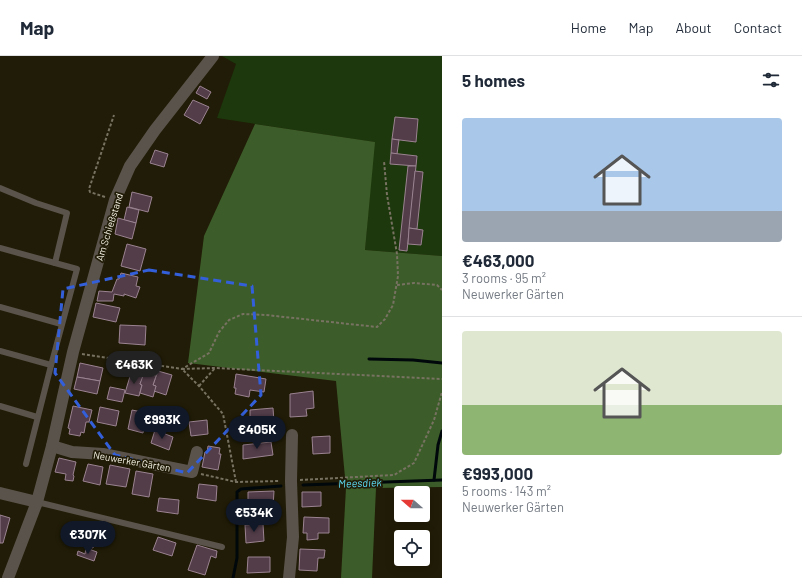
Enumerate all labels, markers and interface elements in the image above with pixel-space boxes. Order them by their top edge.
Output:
text: Map [20,16,54,39]
text: Home [571,19,607,36]
text: Map [629,19,653,36]
text: About [675,19,712,36]
text: Contact [734,19,782,36]
icon: filters [760,69,782,91]
text: 5 homes [462,70,525,90]
icon: home [586,144,658,216]
street label: Am Schießstand [93,192,125,262]
text: €463,000 [462,250,535,270]
text: 3 rooms · 95 m² [462,270,546,286]
text: Neuwerker Gärten [462,286,564,302]
pin: €463K [106,351,162,385]
text: €463K [115,356,153,372]
icon: home [586,357,658,429]
pin: €993K [134,406,190,440]
text: €993K [143,411,181,427]
pin: €405K [229,416,285,450]
text: €405K [238,421,276,437]
street label: Neuwerker Gärten [92,448,172,474]
text: €993,000 [462,463,533,483]
water label: Meesdiek [338,475,383,490]
text: 5 rooms · 143 m² [462,483,551,499]
north arrow [394,486,430,522]
map controls [394,486,430,566]
pin: €534K [226,499,282,533]
text: Neuwerker Gärten [462,499,564,515]
text: €534K [235,504,273,520]
pin: €307K [60,521,116,555]
text: €307K [69,526,107,542]
button: locate [394,530,430,566]

